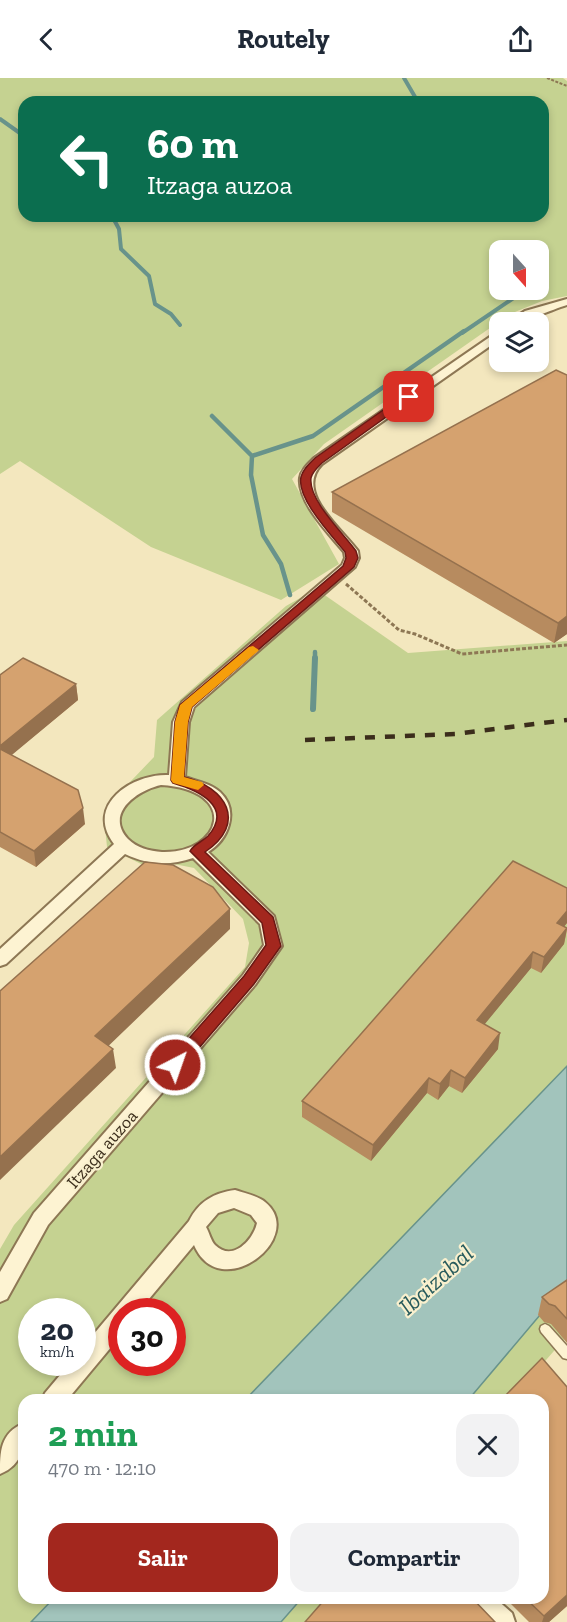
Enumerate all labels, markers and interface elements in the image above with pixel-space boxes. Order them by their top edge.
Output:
icon: back [30,23,63,56]
text: Routely [237,23,330,55]
icon: share [504,23,537,56]
text: 60 m [147,118,238,169]
icon: left [48,120,126,198]
text: Itzaga auzoa [147,169,292,201]
north arrow [489,240,549,300]
map controls [489,240,549,372]
button: layers [489,312,549,372]
pin [383,371,434,422]
icon: arrive [392,380,425,413]
position arrow [143,1033,207,1097]
street label: Itzaga auzoa [62,1105,142,1193]
water label: Ibaizabal [392,1239,479,1321]
speed limit sign: 30 [108,1298,186,1376]
text: 20 [40,1312,74,1348]
text: km/h [40,1343,74,1361]
text: 2 min [48,1412,138,1455]
button: close [456,1414,519,1477]
text: 470 m · 12:10 [48,1456,156,1480]
button: Salir [48,1523,278,1592]
button: Compartir [290,1523,519,1592]

